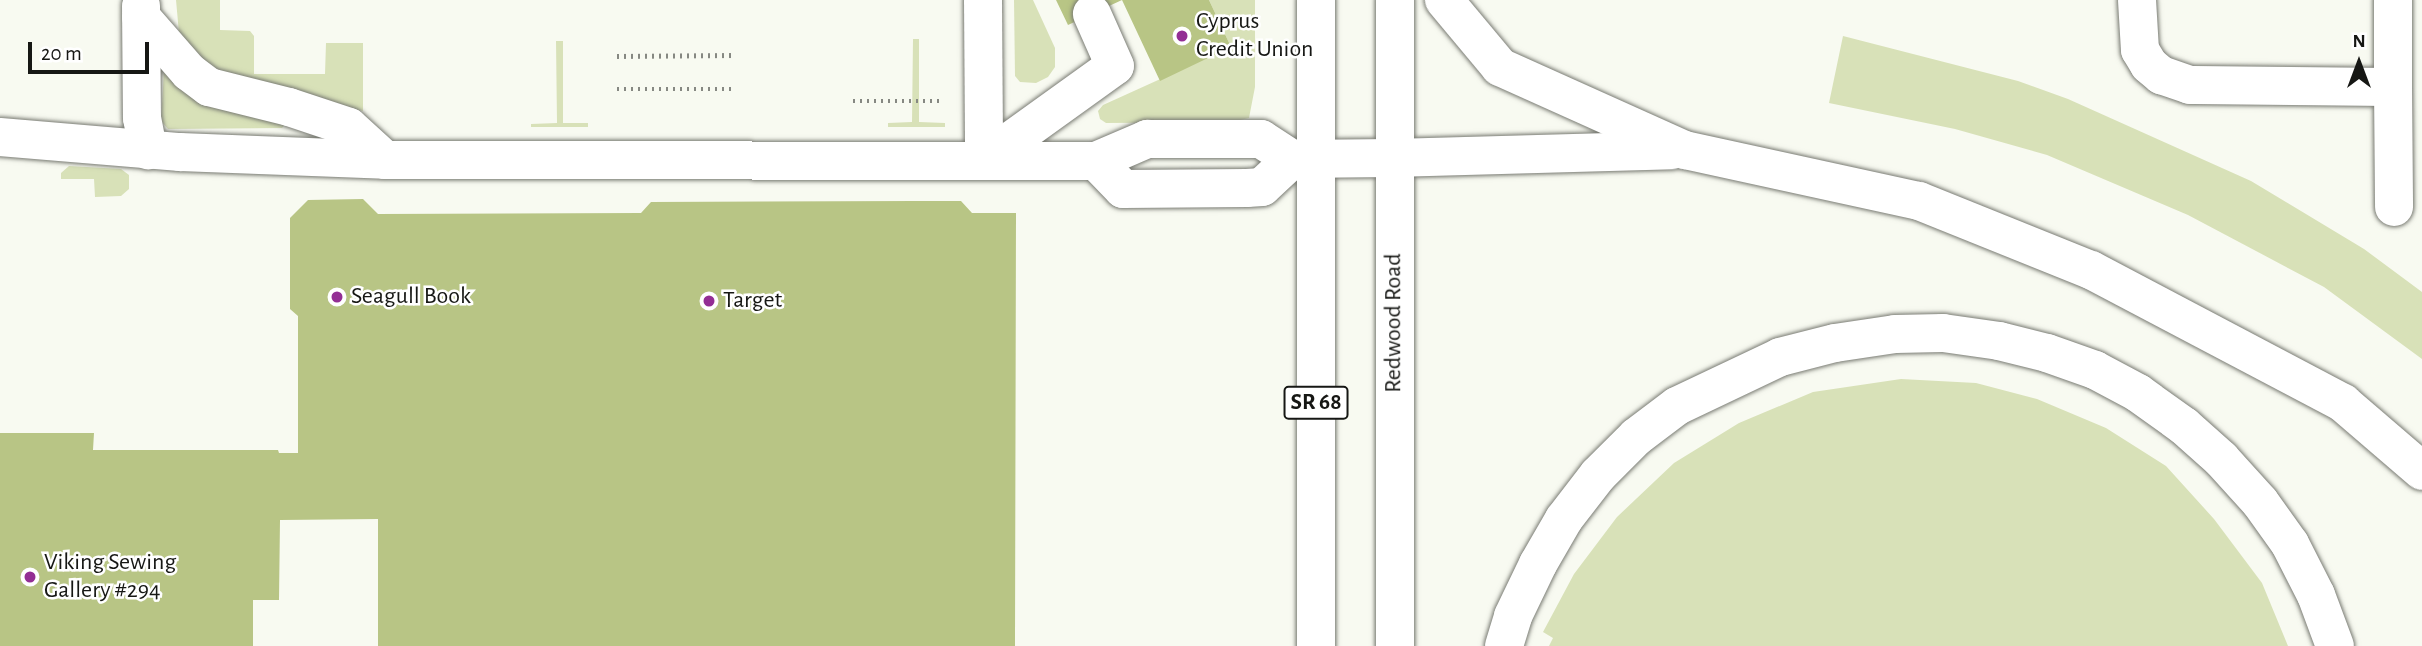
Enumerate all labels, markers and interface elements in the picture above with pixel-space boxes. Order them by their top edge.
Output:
place label: Cyprus Credit Union [1196,8,1313,64]
scale bar [32,28,152,72]
marker: Cyprus Credit Union [1174,28,1190,44]
north arrow [2324,28,2394,98]
text: N [2352,32,2366,51]
text: 20 m [41,43,82,64]
street label: Redwood Road [1380,253,1408,393]
place label: Seagull Book [351,283,471,311]
place label: Target [723,287,782,315]
marker: Seagull Book [329,289,345,305]
marker: Target [701,293,717,309]
road number: SR 68 [1283,384,1349,422]
place label: Viking Sewing Gallery #294 [44,549,176,605]
marker: Viking Sewing Gallery #294 [22,569,38,585]

